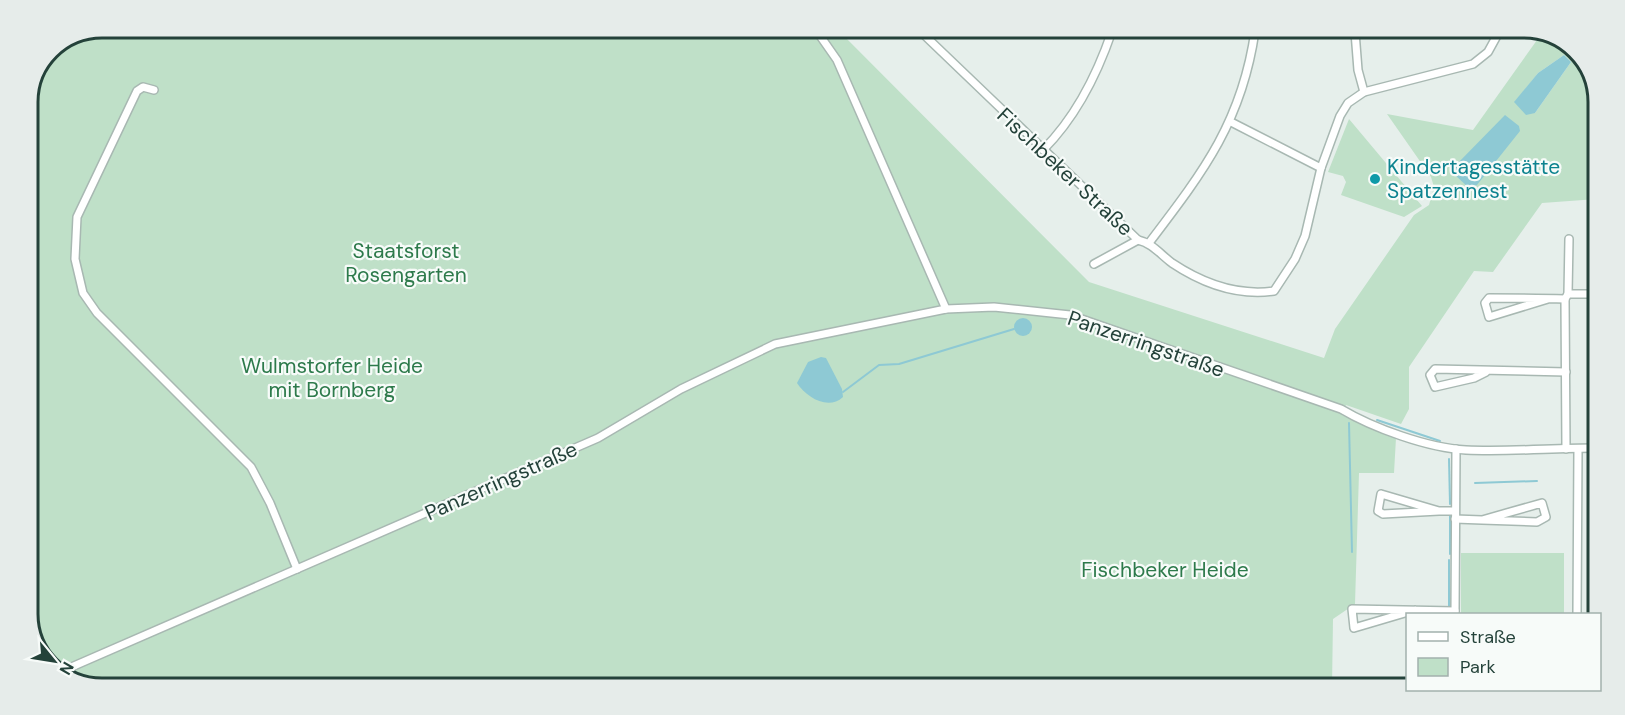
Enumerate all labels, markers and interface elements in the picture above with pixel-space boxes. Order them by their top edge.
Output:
street label: Fischbeker Straße [991,102,1139,242]
place label: Kindertagesstätte Spatzennest [1387,153,1560,205]
marker: Kindertagesstätte Spatzennest [1368,172,1382,186]
park label: Staatsforst Rosengarten [345,237,467,289]
street label: Panzerringstraße [1064,304,1228,384]
park label: Wulmstorfer Heide mit Bornberg [241,352,423,404]
street label: Panzerringstraße [420,435,582,527]
park label: Fischbeker Heide [1081,556,1249,584]
legend [1406,613,1601,691]
text: Straße [1460,625,1516,649]
north arrow [24,631,84,691]
text: Park [1460,655,1496,679]
text: N [55,658,79,679]

